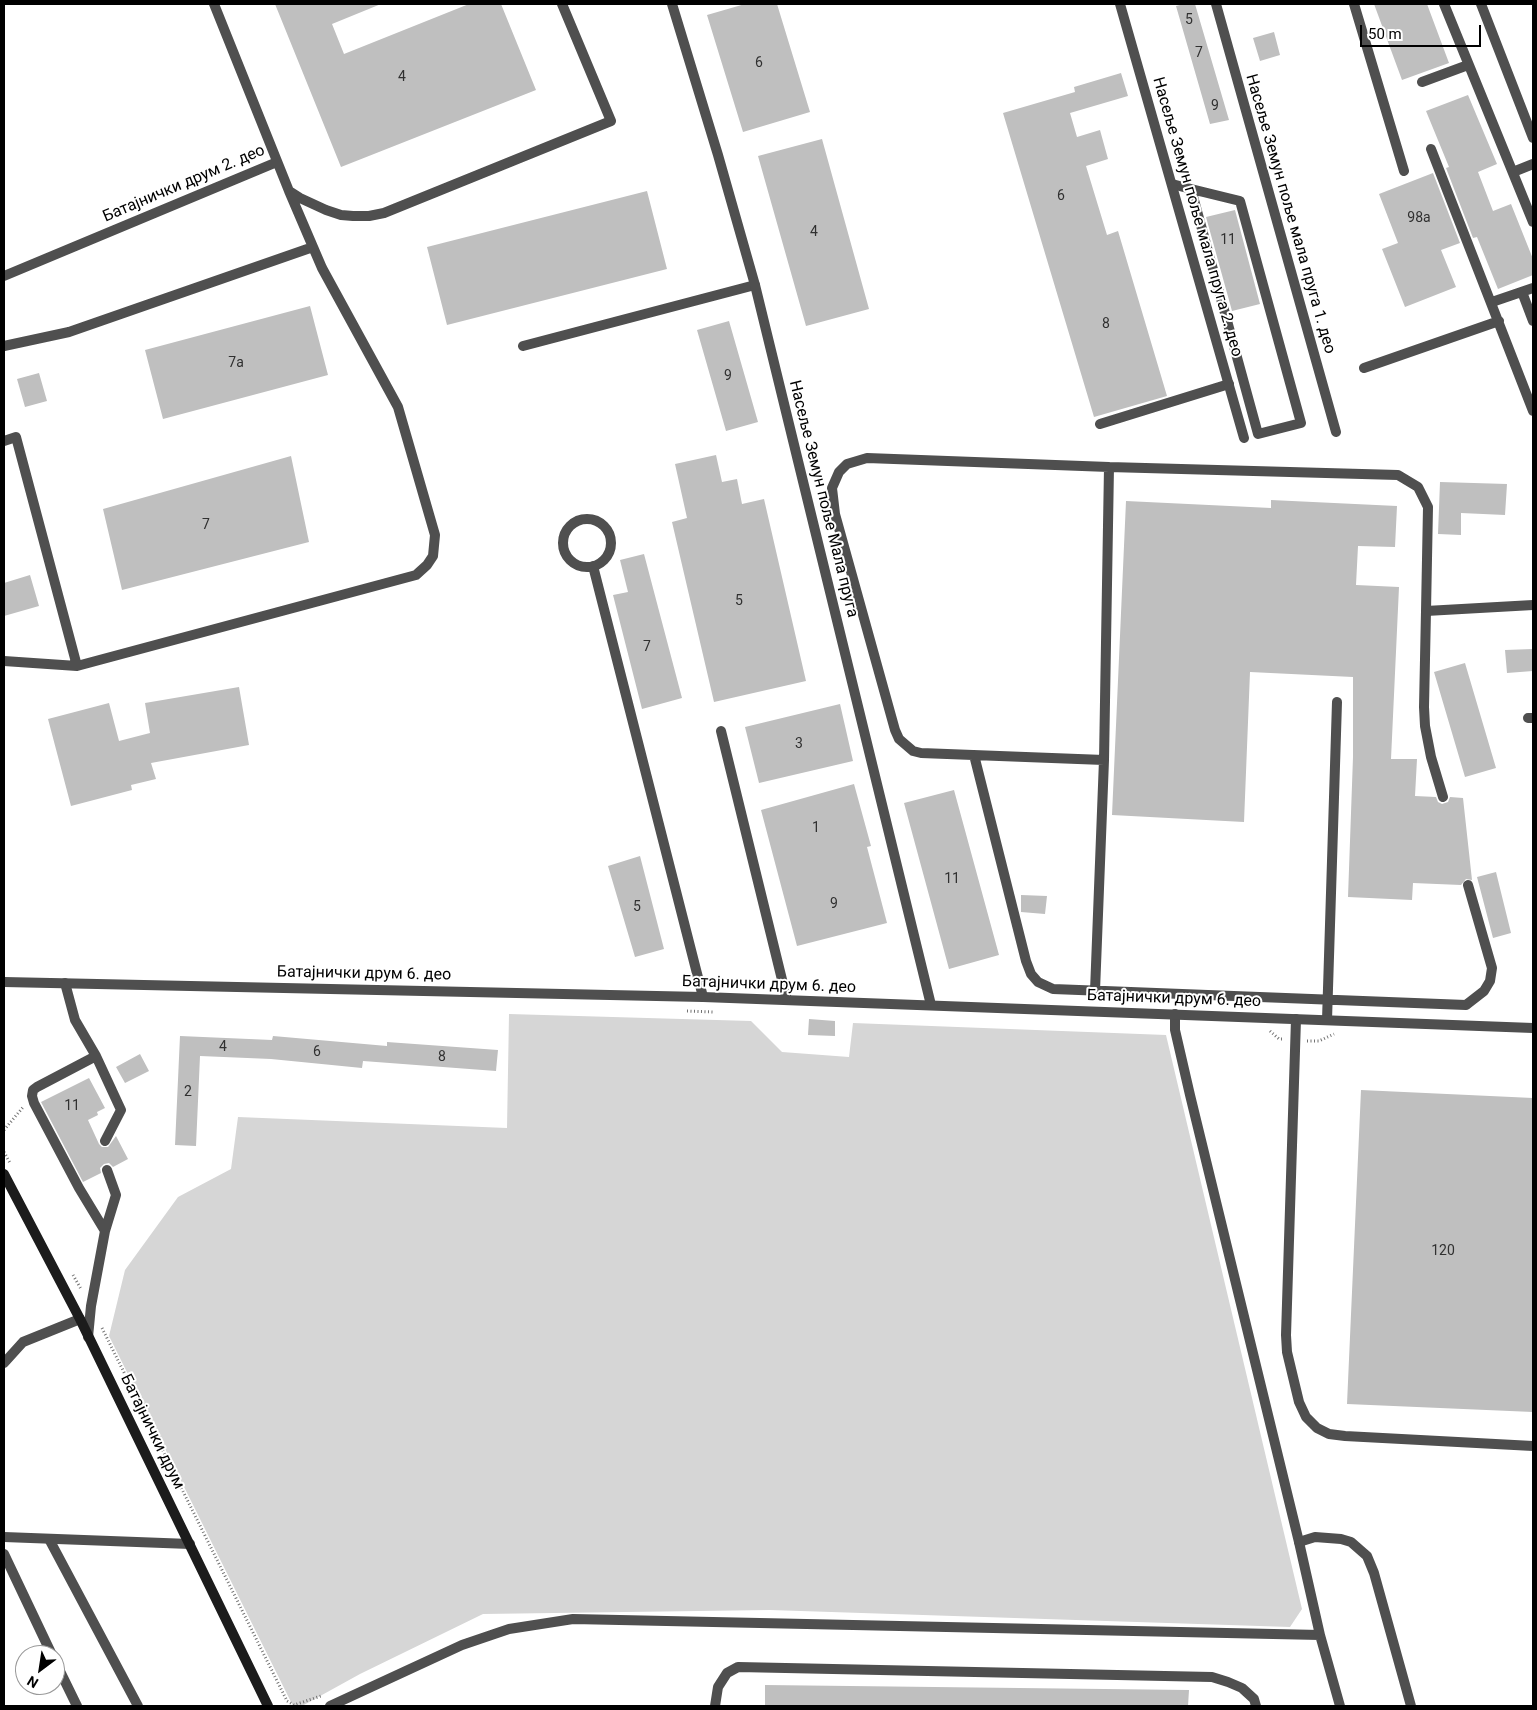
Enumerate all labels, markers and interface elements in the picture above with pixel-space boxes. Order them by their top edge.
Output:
house number: 5 [1185,12,1193,28]
scale bar [1362,15,1483,47]
text: 50 m [1368,25,1402,43]
house number: 7 [1195,45,1203,61]
house number: 6 [755,55,763,71]
house number: 4 [398,69,406,85]
street label: Насеље Земун поље мала пруга 1. део [1241,72,1339,356]
street label: Насеље Земун поље мала пруга 2. део [1148,75,1246,359]
house number: 9 [1211,98,1219,114]
street label: Батајнички друм 2. део [100,141,268,227]
house number: 6 [1057,188,1065,204]
house number: 98a [1407,210,1431,226]
house number: 4 [810,224,818,240]
house number: 11 [1220,232,1236,248]
house number: 8 [1102,316,1110,332]
house number: 7a [228,355,244,371]
house number: 9 [724,368,732,384]
street label: Насеље Земун поље Мала пруга [784,378,862,620]
house number: 7 [202,517,210,533]
house number: 5 [735,593,743,609]
house number: 7 [643,639,651,655]
house number: 3 [795,736,803,752]
house number: 1 [812,820,820,836]
house number: 11 [944,871,960,887]
house number: 9 [830,896,838,912]
house number: 5 [633,899,641,915]
street label: Батајнички друм 6. део [277,963,451,985]
street label: Батајнички друм 6. део [682,972,856,998]
street label: Батајнички друм 6. део [1087,986,1261,1012]
house number: 4 [219,1039,227,1055]
house number: 6 [313,1044,321,1060]
house number: 8 [438,1049,446,1065]
house number: 2 [184,1084,192,1100]
house number: 11 [64,1098,80,1114]
house number: 120 [1431,1243,1455,1259]
street label: Батајнички друм [116,1371,188,1493]
north arrow [15,1645,65,1695]
text: N [24,1673,41,1691]

